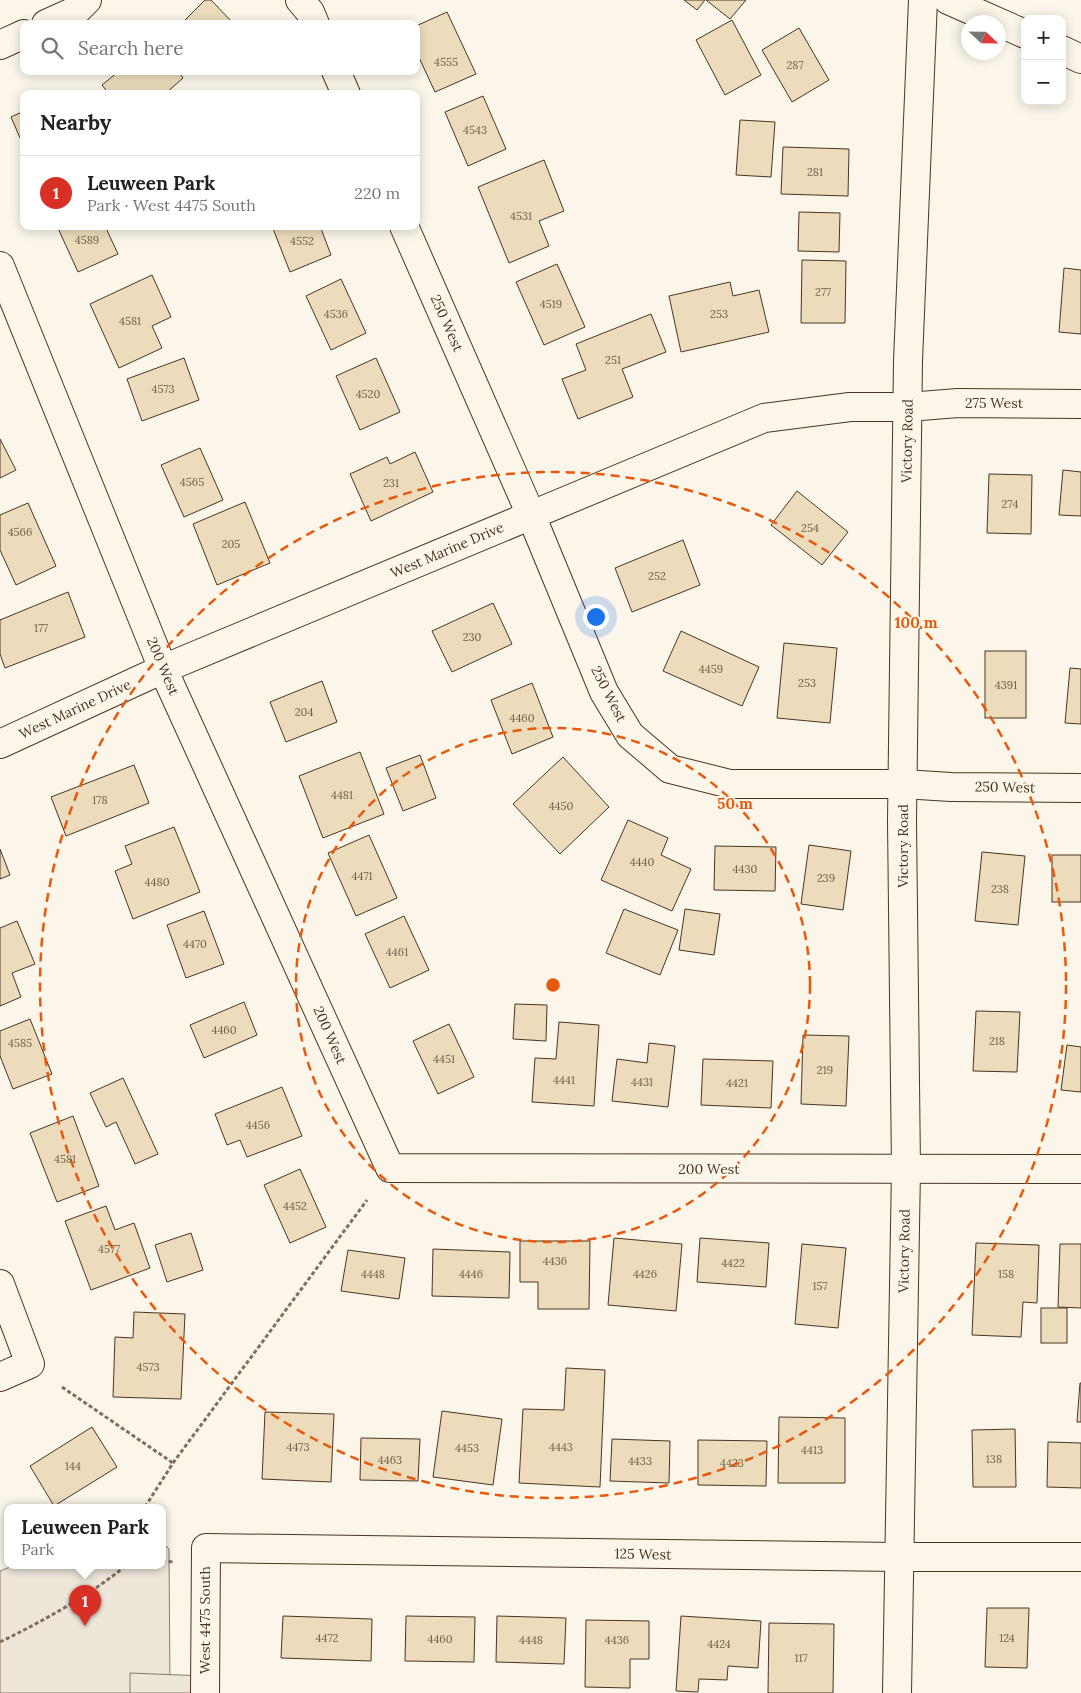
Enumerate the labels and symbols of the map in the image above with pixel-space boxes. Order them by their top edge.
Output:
north arrow [961,15,1006,60]
house number: 4555 [434,55,458,69]
house number: 287 [786,58,804,72]
house number: 4543 [463,123,487,137]
house number: 281 [807,165,823,179]
house number: 4531 [510,209,532,223]
house number: 4589 [75,233,99,247]
house number: 4552 [290,234,314,248]
house number: 277 [815,285,831,299]
street label: 250 West [426,292,468,355]
house number: 4519 [540,297,562,311]
house number: 4536 [324,307,348,321]
house number: 253 [710,307,728,321]
house number: 4581 [119,314,141,328]
house number: 251 [605,353,621,367]
house number: 4573 [151,382,175,396]
house number: 4520 [356,387,381,401]
street label: 275 West [965,394,1024,412]
street label: Victory Road [897,399,917,484]
house number: 4565 [180,475,204,489]
house number: 231 [383,476,399,490]
house number: 274 [1002,497,1018,511]
street label: West Marine Drive [388,518,507,582]
house number: 254 [801,521,819,535]
house number: 4566 [8,525,32,539]
house number: 205 [222,537,240,551]
house number: 252 [648,569,666,583]
your location [583,604,609,630]
text: 100 m [895,613,938,632]
house number: 177 [34,621,48,635]
house number: 230 [463,630,482,644]
street label: 200 West [143,634,184,698]
house number: 4459 [699,662,723,676]
street label: 250 West [587,663,631,726]
street label: West Marine Drive [16,675,134,743]
house number: 253 [798,676,816,690]
house number: 4391 [995,678,1017,692]
house number: 204 [295,705,313,719]
house number: 4460 [509,711,535,725]
street label: 250 West [975,777,1036,797]
house number: 4481 [331,788,353,802]
house number: 178 [92,793,108,807]
text: 50 m [717,794,753,813]
house number: 4450 [549,799,574,813]
street label: Victory Road [894,804,912,889]
house number: 4440 [630,855,655,869]
house number: 4430 [733,862,758,876]
house number: 4471 [352,869,373,883]
house number: 239 [817,871,835,885]
house number: 4480 [145,875,170,889]
house number: 238 [991,882,1009,896]
house number: 4470 [183,937,207,951]
house number: 4461 [386,945,408,959]
centre of rings [544,976,562,994]
street label: 200 West [309,1003,351,1067]
house number: 4460 [211,1023,237,1037]
house number: 218 [989,1034,1005,1048]
house number: 4585 [8,1036,32,1050]
house number: 4451 [433,1052,455,1066]
house number: 219 [817,1063,833,1077]
house number: 4441 [553,1073,575,1087]
house number: 4431 [631,1075,653,1089]
house number: 4421 [726,1076,748,1090]
house number: 4456 [246,1118,270,1132]
house number: 4581 [54,1152,76,1166]
street label: 200 West [678,1160,740,1178]
house number: 4452 [283,1199,307,1213]
street label: Victory Road [894,1209,914,1294]
house number: 4577 [98,1242,120,1256]
house number: 4436 [543,1254,567,1268]
house number: 4422 [721,1256,745,1270]
house number: 4448 [361,1267,385,1281]
house number: 4446 [459,1267,483,1281]
house number: 4426 [633,1267,657,1281]
house number: 158 [998,1267,1014,1281]
house number: 157 [812,1279,828,1293]
house number: 4573 [136,1360,160,1374]
house number: 4473 [286,1440,310,1454]
house number: 4443 [549,1440,573,1454]
house number: 4453 [455,1441,479,1455]
house number: 4413 [801,1443,823,1457]
house number: 138 [986,1452,1002,1466]
house number: 4463 [378,1453,402,1467]
house number: 4433 [628,1454,652,1468]
house number: 4423 [720,1456,744,1470]
house number: 144 [65,1459,81,1473]
street label: 125 West [614,1545,672,1564]
street label: West 4475 South [196,1566,214,1674]
pin: 1 [69,1585,101,1626]
house number: 4472 [316,1631,339,1645]
house number: 124 [999,1631,1015,1645]
house number: 4460 [427,1632,453,1646]
house number: 4448 [519,1633,543,1647]
house number: 4436 [605,1633,629,1647]
house number: 4424 [707,1637,731,1651]
house number: 117 [794,1651,808,1665]

